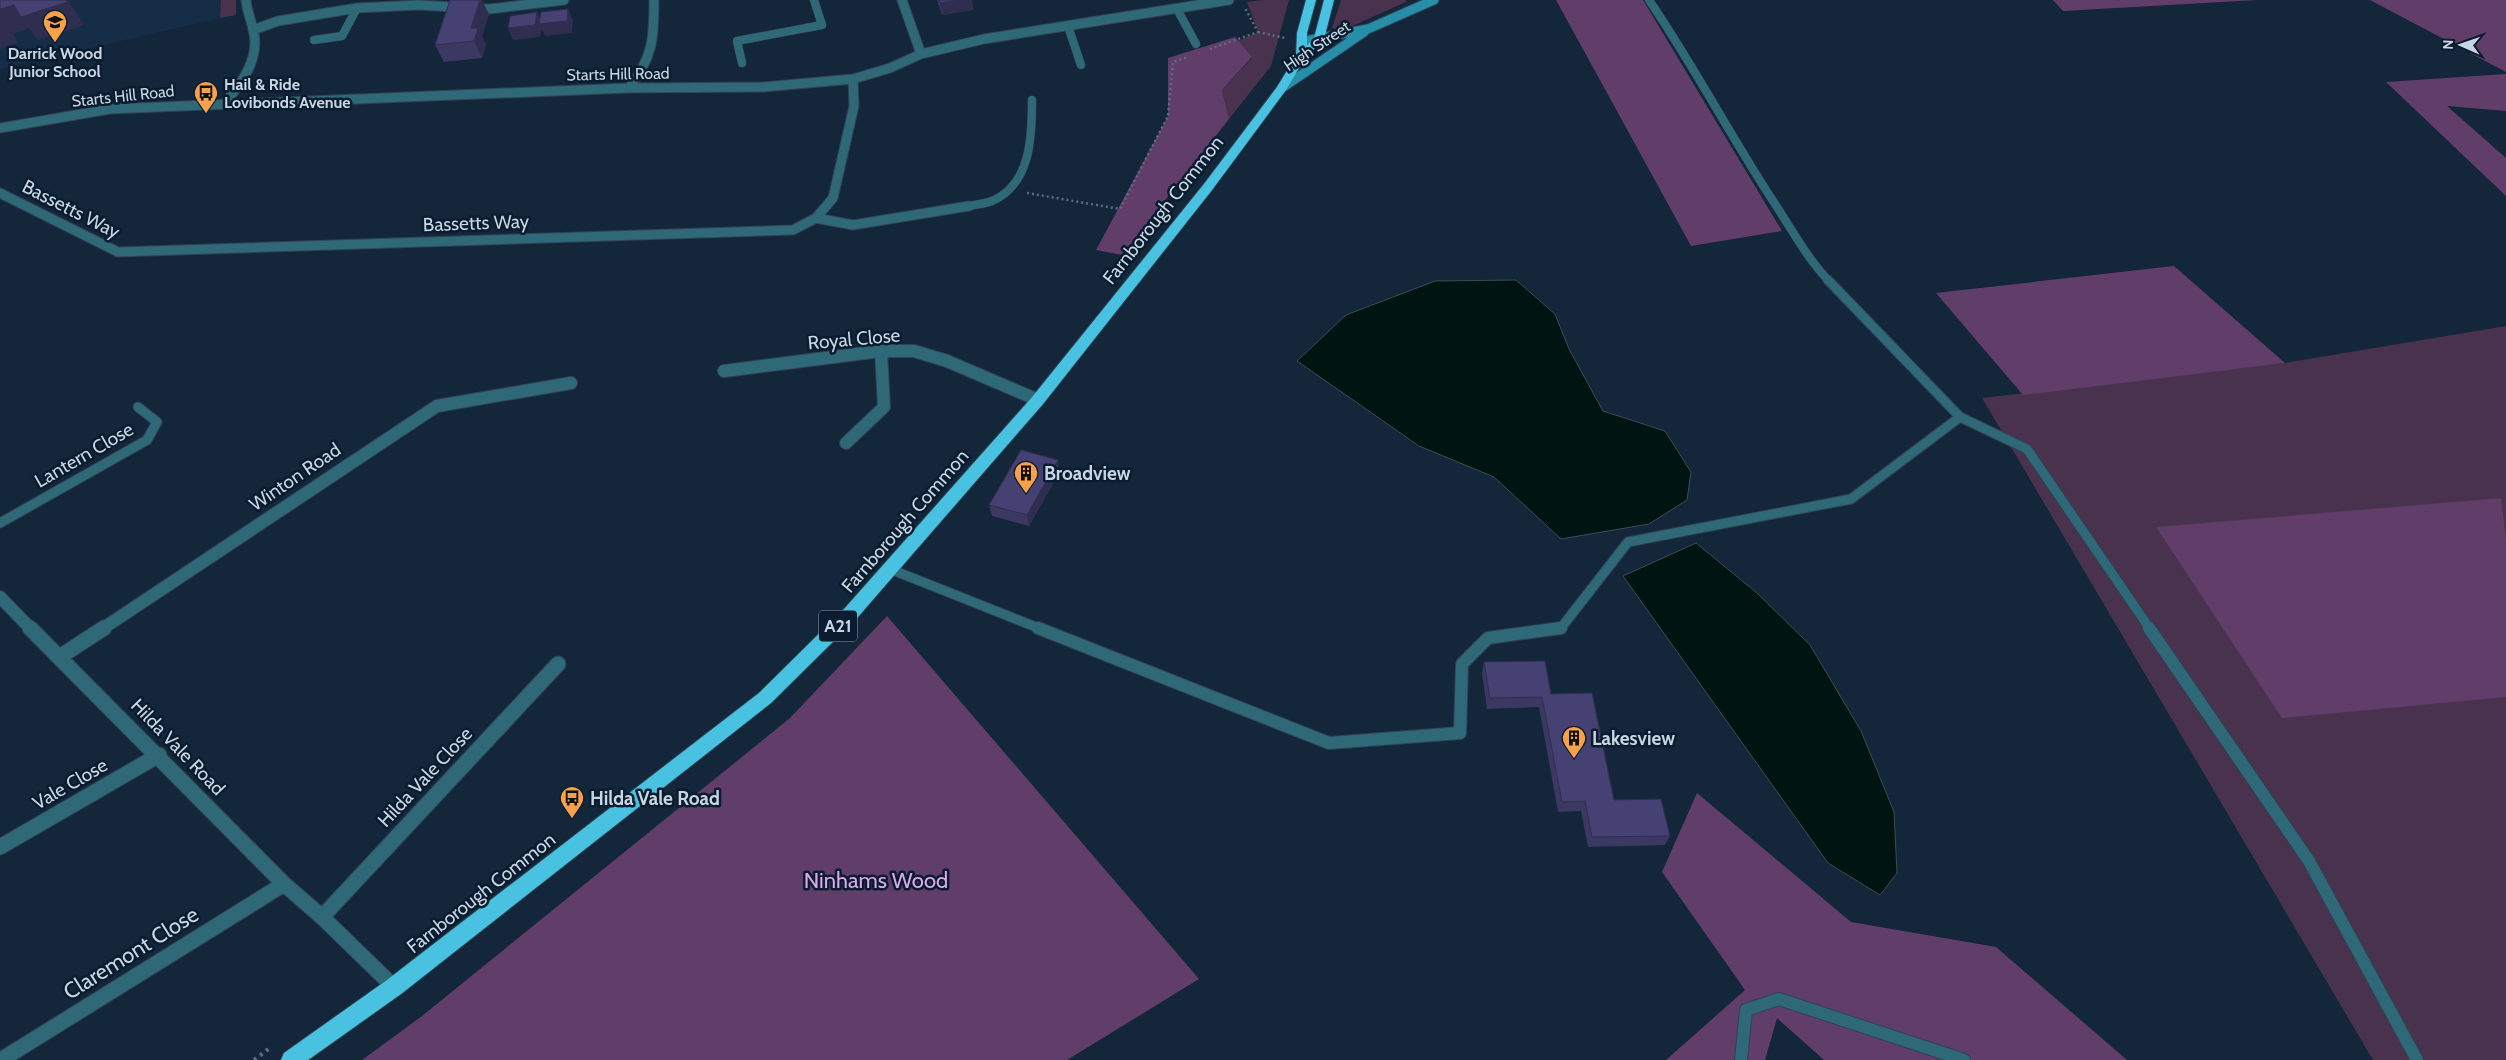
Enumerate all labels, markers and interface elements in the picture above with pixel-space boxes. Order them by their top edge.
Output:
school or university icon: Darrick Wood Junior School [42,9,68,43]
street label: High Street [1280,17,1354,75]
north arrow [2436,20,2486,70]
text: N [2439,39,2457,50]
place label: Darrick Wood Junior School [8,44,102,81]
street label: Starts Hill Road [566,64,670,84]
place label: Hail & Ride Lovibonds Avenue [224,75,351,112]
bus stop icon: Hail & Ride Lovibonds Avenue [193,80,219,114]
street label: Starts Hill Road [71,81,175,111]
street label: Farnborough Common [1098,131,1228,289]
street label: Bassetts Way [18,175,124,244]
street label: Bassetts Way [422,210,530,236]
street label: Royal Close [807,323,902,355]
street label: Lantern Close [31,417,138,493]
street label: Winton Road [245,438,345,516]
street label: Farnborough Common [837,445,973,597]
building icon: Broadview [1013,460,1039,494]
place label: Broadview [1044,462,1131,485]
road number: A21 [819,610,857,642]
street label: Hilda Vale Road [126,694,230,800]
street label: Hilda Vale Close [373,722,477,832]
building icon: Lakesview [1561,725,1587,759]
place label: Lakesview [1592,727,1675,750]
street label: Vale Close [29,753,112,815]
bus stop icon: Hilda Vale Road [559,785,585,819]
place label: Hilda Vale Road [590,787,720,810]
street label: Farnborough Common [402,828,560,958]
park label: Ninhams Wood [804,867,948,894]
street label: Claremont Close [58,901,204,1005]

